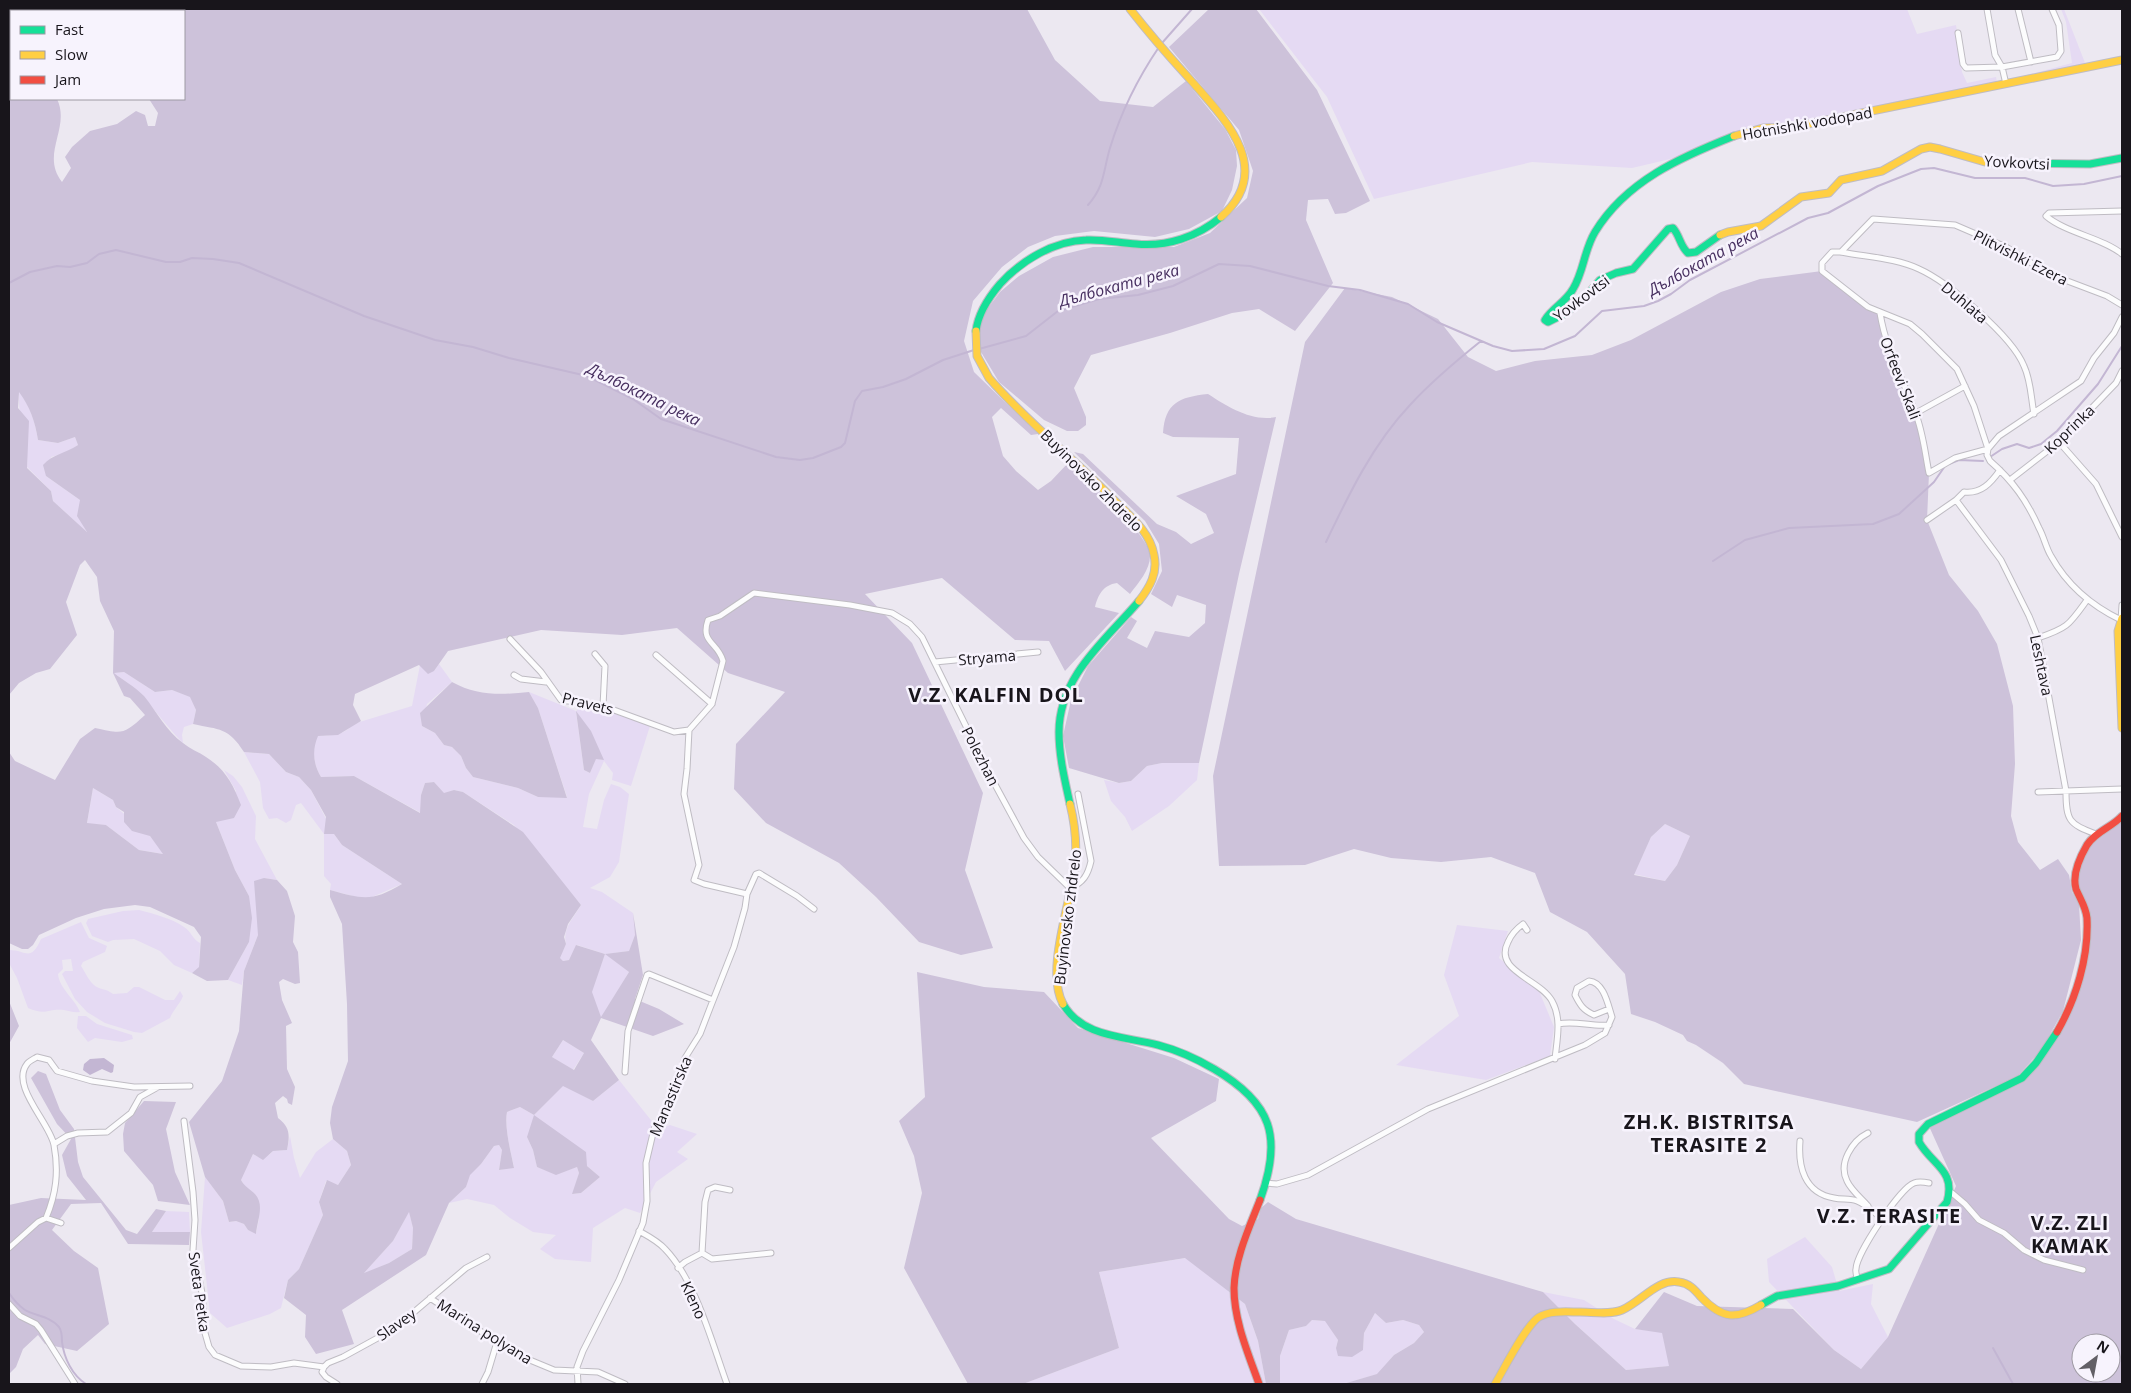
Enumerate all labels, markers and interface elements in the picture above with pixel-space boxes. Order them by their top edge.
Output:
legend [10,10,185,100]
text: Fast [55,19,84,39]
text: Slow [55,44,88,64]
text: Jam [53,69,81,89]
street label: Hotnishki vodopad [1740,102,1874,144]
street label: Yovkovtsi [1984,150,2050,174]
water label: Дълбоката река [1642,221,1762,302]
street label: Plitvishki Ezera [1970,225,2072,289]
water label: Дълбоката река [1054,258,1182,312]
street label: Yovkovtsi [1549,270,1613,326]
street label: Duhlata [1937,277,1993,327]
street label: Orfeevi Skali [1876,334,1926,422]
water label: Дълбоката река [582,356,704,431]
street label: Koprinka [2039,400,2099,458]
street label: Buyinovsko zhdrelo [1037,425,1147,535]
street label: Leshtava [2026,633,2058,697]
street label: Stryama [957,645,1017,669]
district label: V.Z. KALFIN DOL [908,681,1084,708]
street label: Pravets [560,687,616,719]
street label: Polezhan [958,723,1004,789]
street label: Buyinovsko zhdrelo [1049,848,1085,986]
street label: Manastirska [644,1053,696,1139]
district label: ZH.K. BISTRITSA TERASITE 2 [1624,1108,1794,1158]
district label: V.Z. TERASITE [1817,1202,1961,1229]
district label: V.Z. ZLI KAMAK [2031,1209,2109,1259]
street label: Sveta Petka [184,1251,216,1333]
street label: Kleno [677,1278,711,1322]
street label: Marina polyana [434,1294,536,1368]
street label: Slavey [372,1303,420,1345]
north arrow [2071,1333,2121,1383]
text: N [2093,1335,2113,1358]

